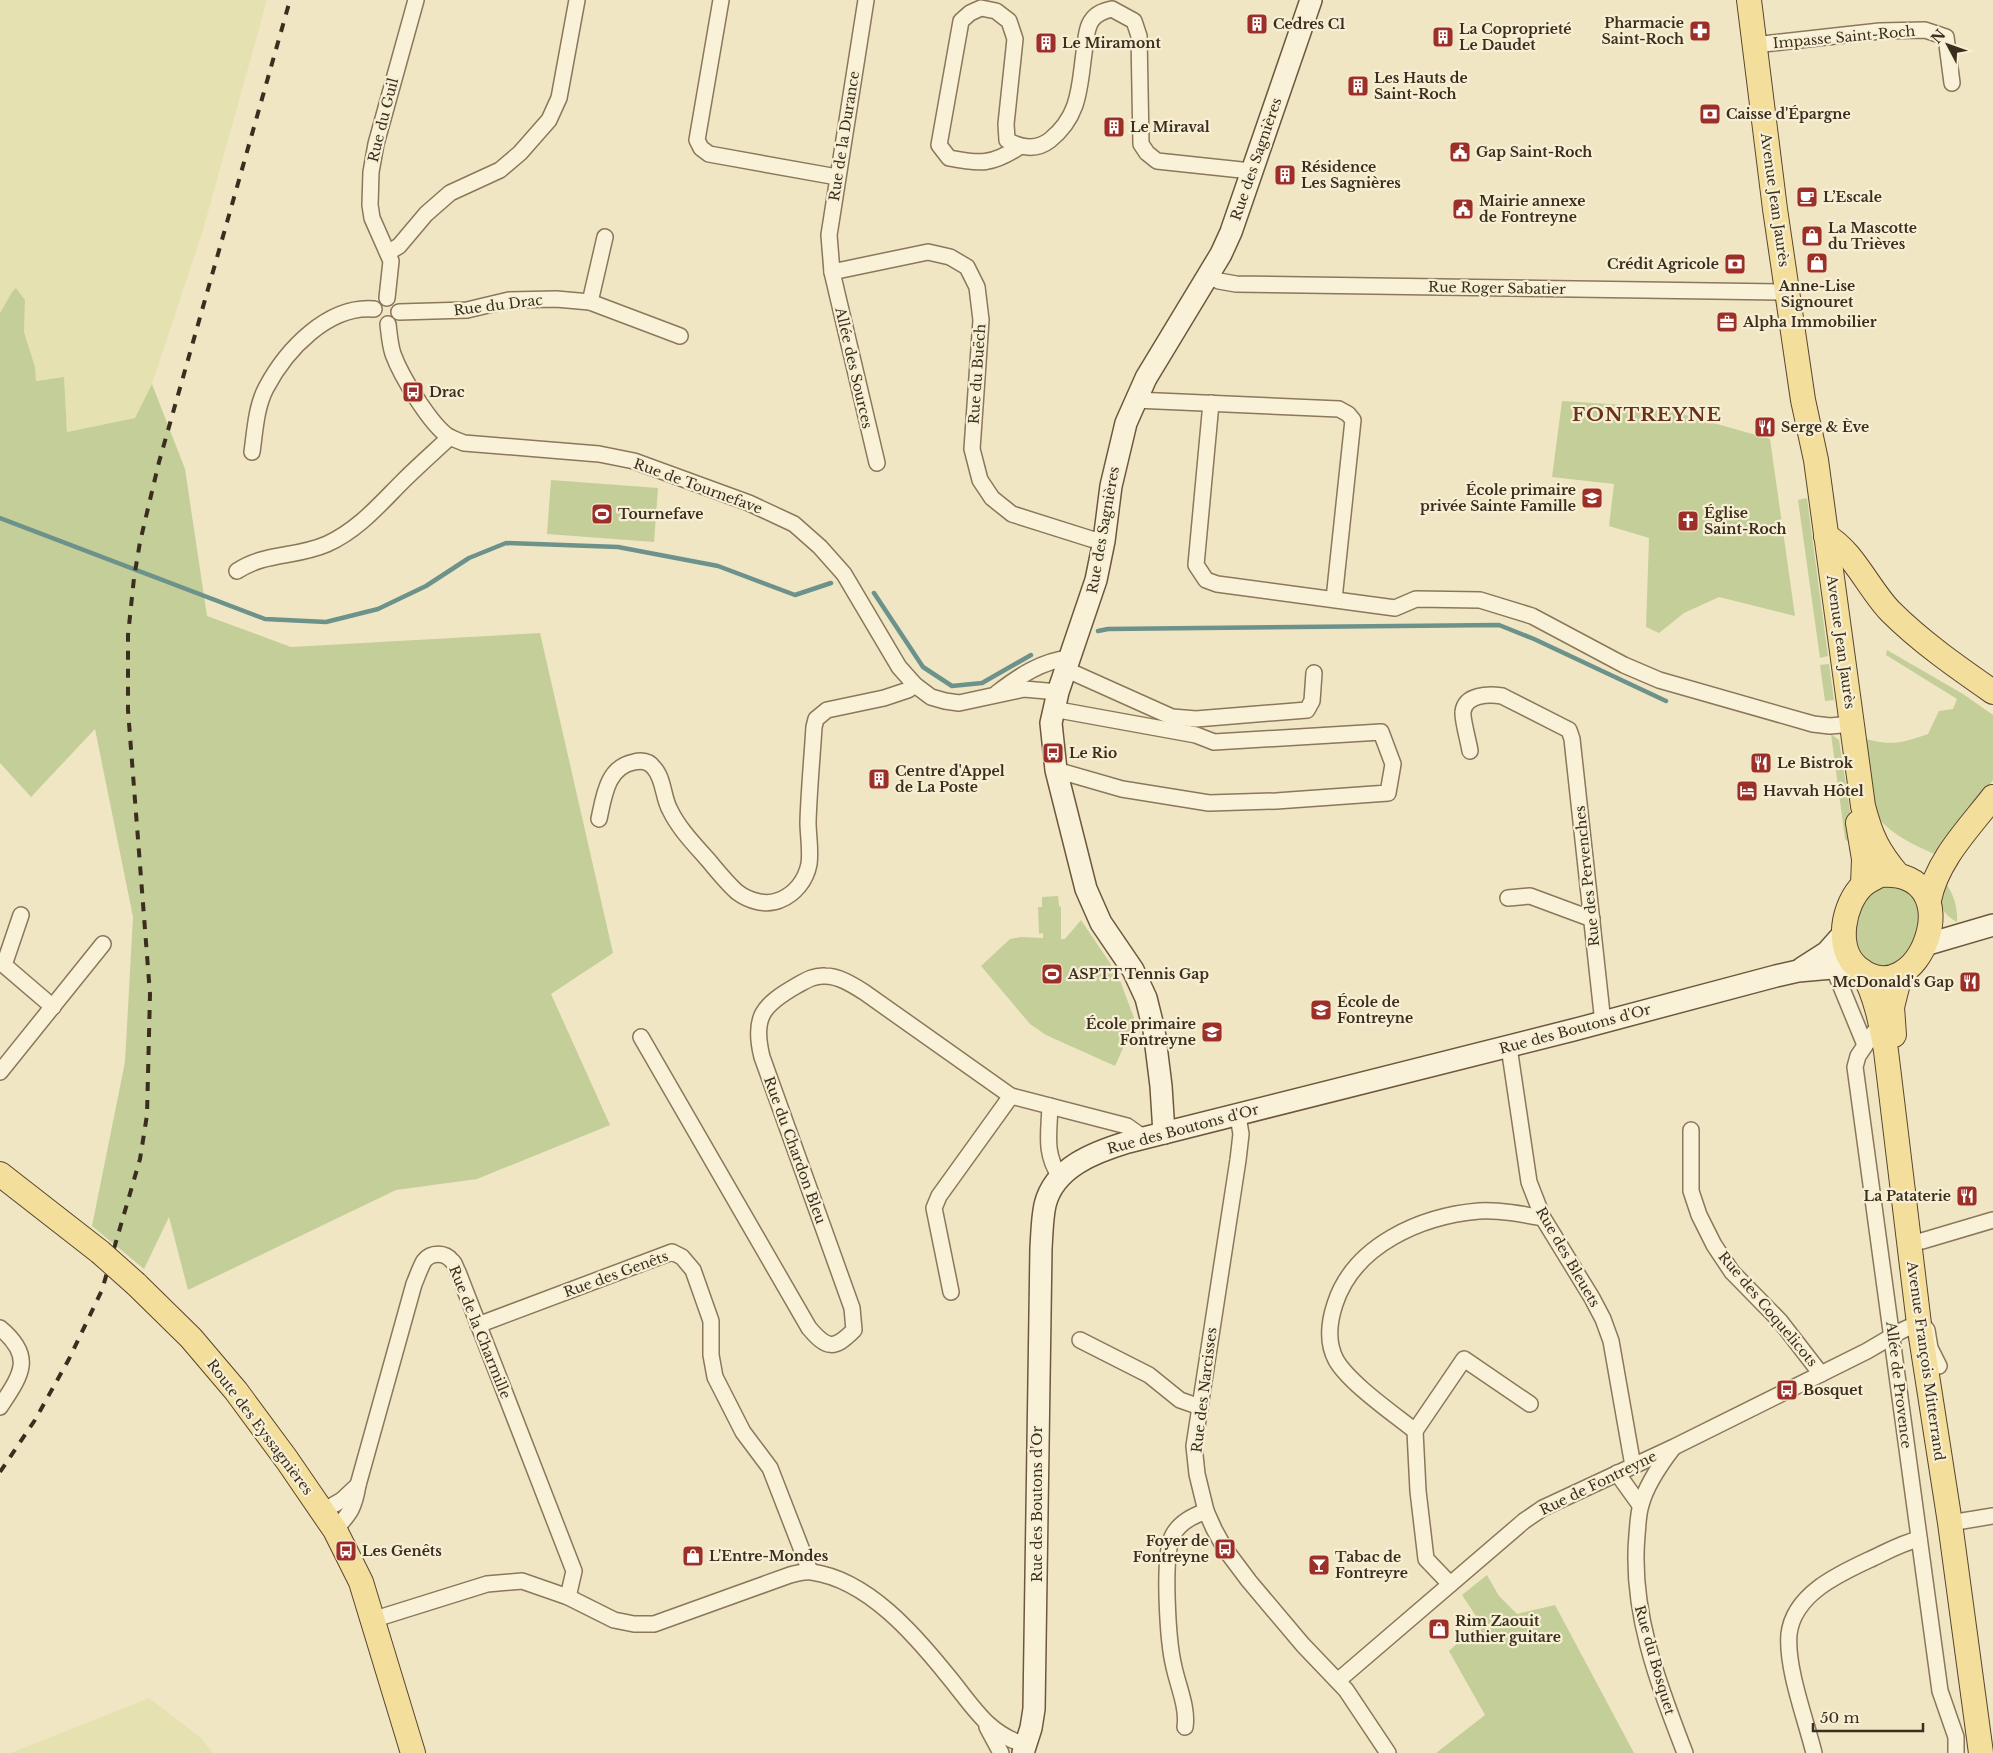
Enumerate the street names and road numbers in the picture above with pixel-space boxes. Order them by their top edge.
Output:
street label: Impasse Saint-Roch [1772,22,1916,52]
street label: Rue de la Durance [825,70,863,202]
street label: Rue du Guil [364,76,402,164]
street label: Rue des Sagnières [1227,95,1285,223]
street label: Avenue Jean Jaurès [1757,131,1793,268]
street label: Rue Roger Sabatier [1428,278,1566,298]
street label: Rue du Drac [452,291,544,319]
street label: Allée des Sources [831,305,877,430]
street label: Rue du Buëch [965,323,990,425]
street label: Rue de Tournefave [631,455,765,517]
street label: Rue des Sagnières [1083,465,1123,595]
street label: Avenue Jean Jaurès [1823,573,1859,710]
street label: Rue des Pervenches [1571,805,1603,947]
street label: Rue des Boutons d'Or [1497,1000,1653,1058]
street label: Rue du Chardon Bleu [760,1074,830,1227]
street label: Rue des Boutons d'Or [1105,1100,1261,1158]
street label: Rue des Bleuets [1532,1204,1604,1310]
street label: Rue des Genêts [561,1247,671,1301]
street label: Rue des Coquelicots [1715,1248,1821,1370]
street label: Avenue François Mitterrand [1903,1259,1949,1462]
street label: Rue de la Charmille [445,1263,515,1401]
street label: Allée de Provence [1882,1319,1916,1450]
street label: Rue des Narcisses [1187,1326,1221,1454]
street label: Route des Eyssagnières [203,1356,317,1498]
street label: Rue des Boutons d'Or [1028,1426,1046,1582]
street label: Rue de Fontreyne [1537,1447,1659,1519]
street label: Rue du Bosquet [1631,1603,1679,1718]

